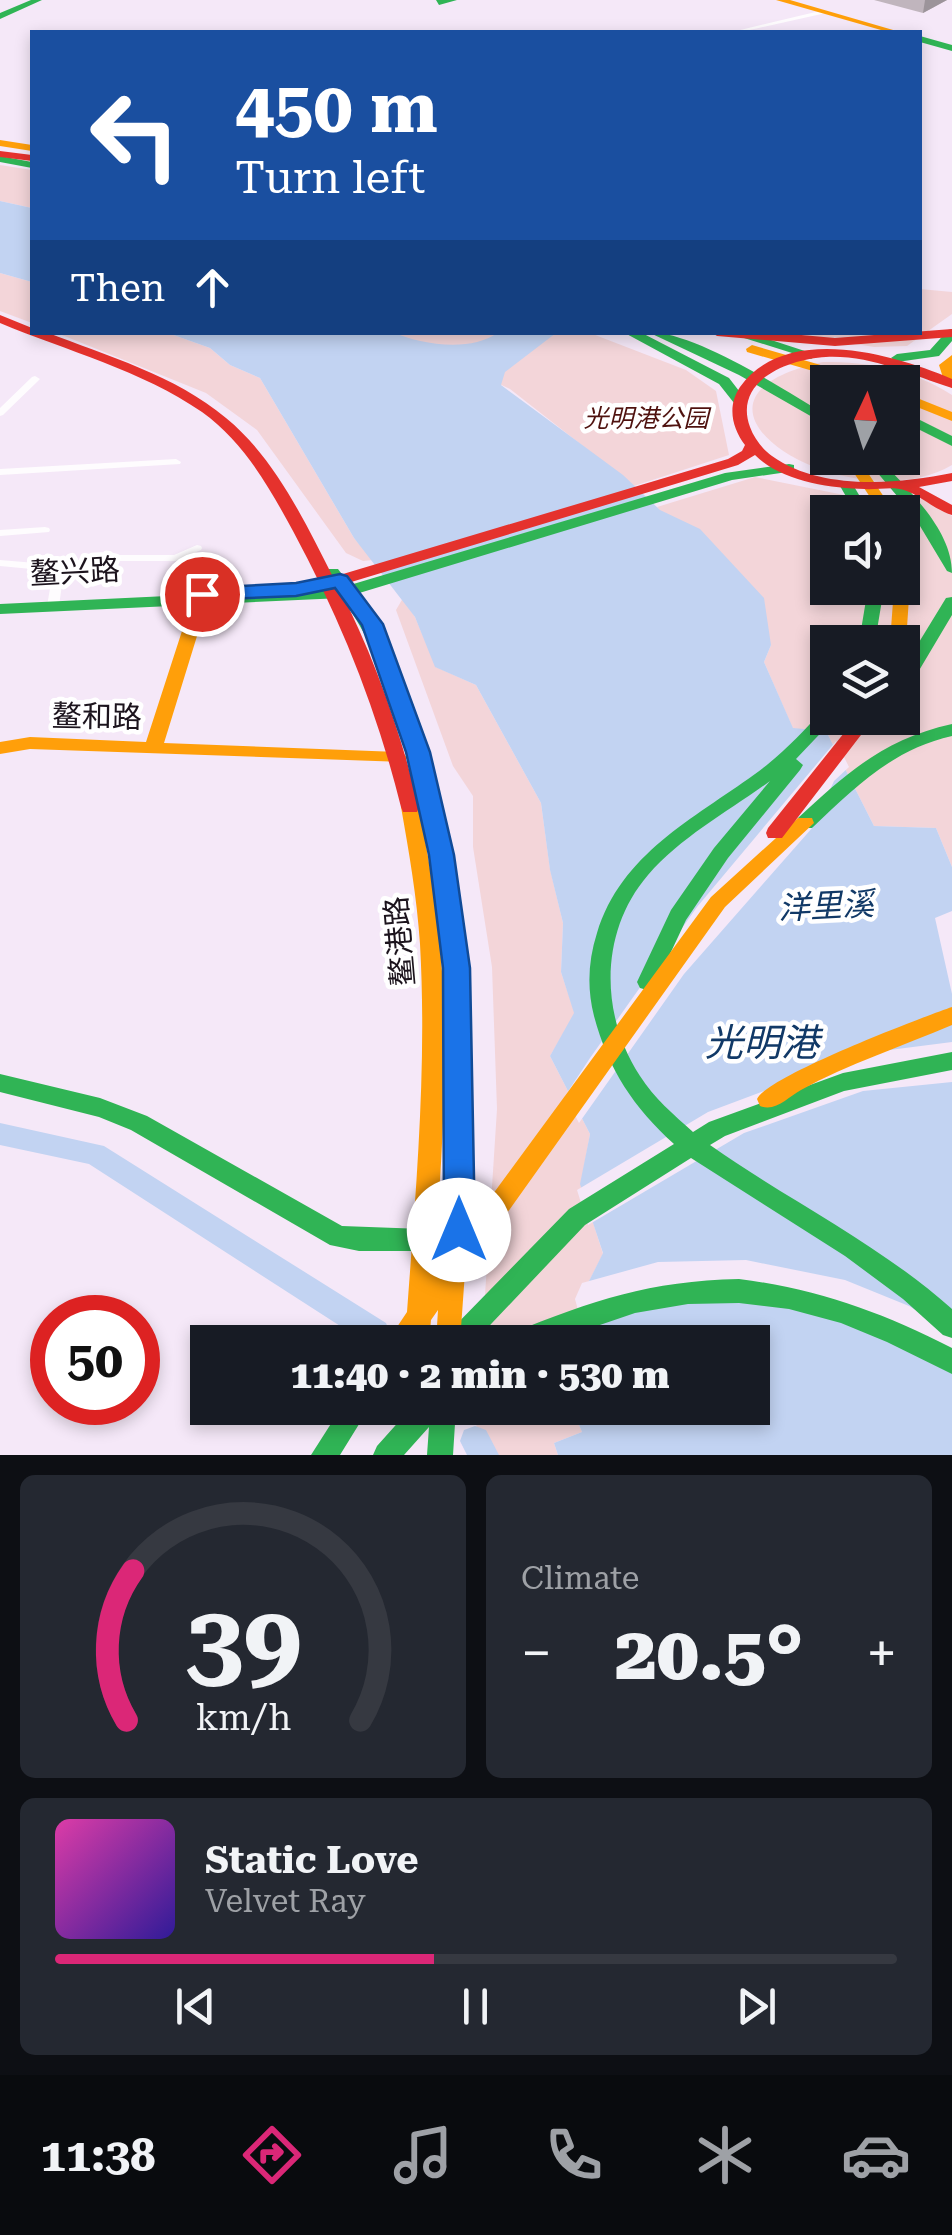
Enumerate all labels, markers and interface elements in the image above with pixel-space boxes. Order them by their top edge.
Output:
text: 450 m [235,67,438,149]
icon: left [70,70,200,200]
text: Turn left [235,151,425,204]
icon: ahead [185,260,240,315]
text: Then [70,266,165,310]
north arrow [810,365,920,475]
map controls [810,365,920,735]
park label: 光明港公园 [583,404,711,433]
button: sound [810,495,920,605]
street label: 鳌兴路 [29,552,121,591]
pin [160,552,245,637]
icon: arrive [175,567,230,622]
button: layers [810,625,920,735]
street label: 鳌和路 [52,698,142,735]
water label: 洋里溪 [777,884,878,927]
street label: 鳌港路 [378,895,421,987]
water label: 光明港 [705,1021,824,1065]
position arrow [407,1178,511,1282]
speed limit sign: 50 [30,1295,160,1425]
text: 11:40 · 2 min · 530 m [290,1353,670,1397]
text: Climate [521,1559,639,1597]
text: 39 [185,1582,301,1703]
text: 20.5° [615,1609,803,1697]
text: − [521,1621,552,1685]
text: + [866,1621,897,1685]
text: km/h [195,1697,291,1739]
text: Static Love [205,1838,418,1882]
text: Velvet Ray [205,1882,366,1920]
icon: previous [168,1979,223,2034]
icon: pause [448,1979,503,2034]
icon: next [729,1979,784,2034]
icon: directions [237,2120,307,2190]
icon: music [388,2120,458,2190]
icon: phone [539,2120,609,2190]
icon: climate [690,2120,760,2190]
icon: car [841,2120,911,2190]
text: 11:38 [41,2129,155,2182]

